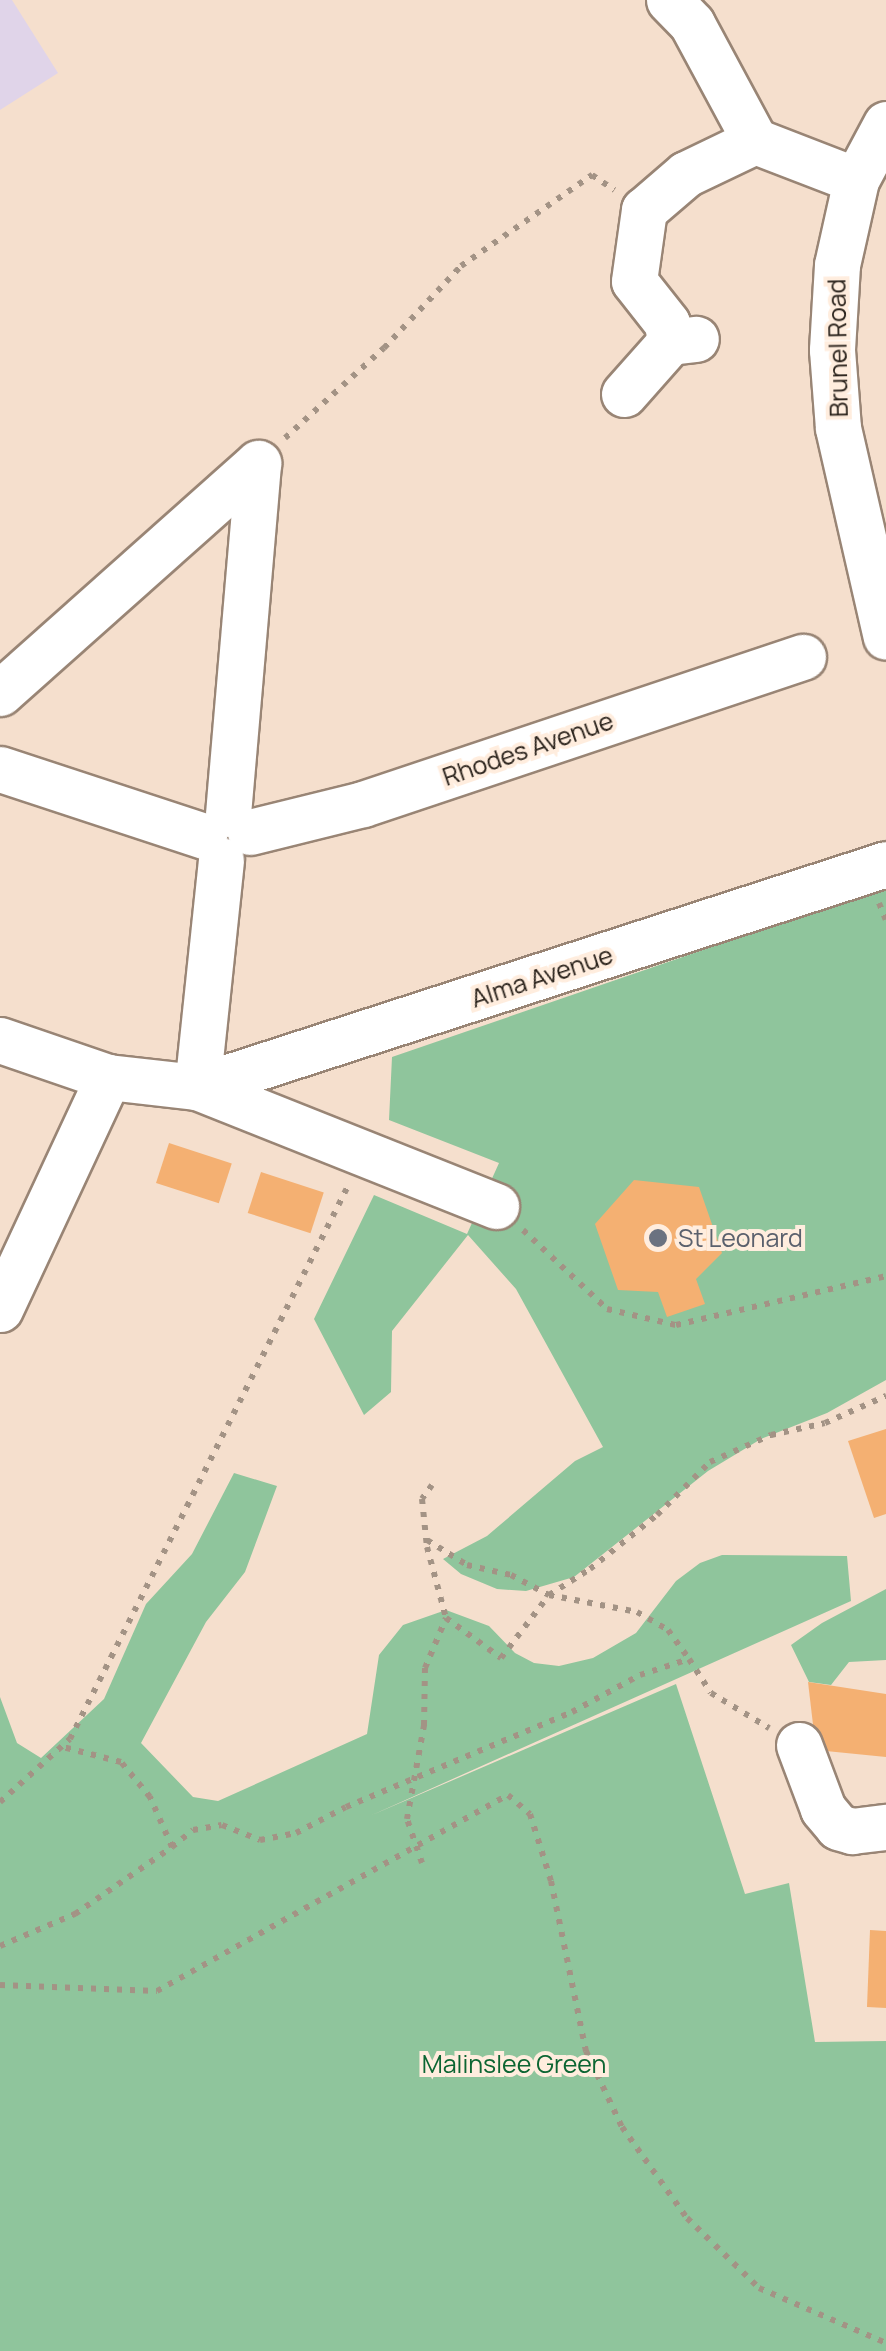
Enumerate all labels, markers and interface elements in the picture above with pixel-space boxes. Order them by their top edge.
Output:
street label: Brunel Road [822,278,854,418]
street label: Rhodes Avenue [439,706,617,792]
street label: Alma Avenue [467,940,617,1014]
place label: St Leonard [678,1223,803,1253]
marker: St Leonard [647,1227,669,1249]
park label: Malinslee Green [422,2049,606,2079]

